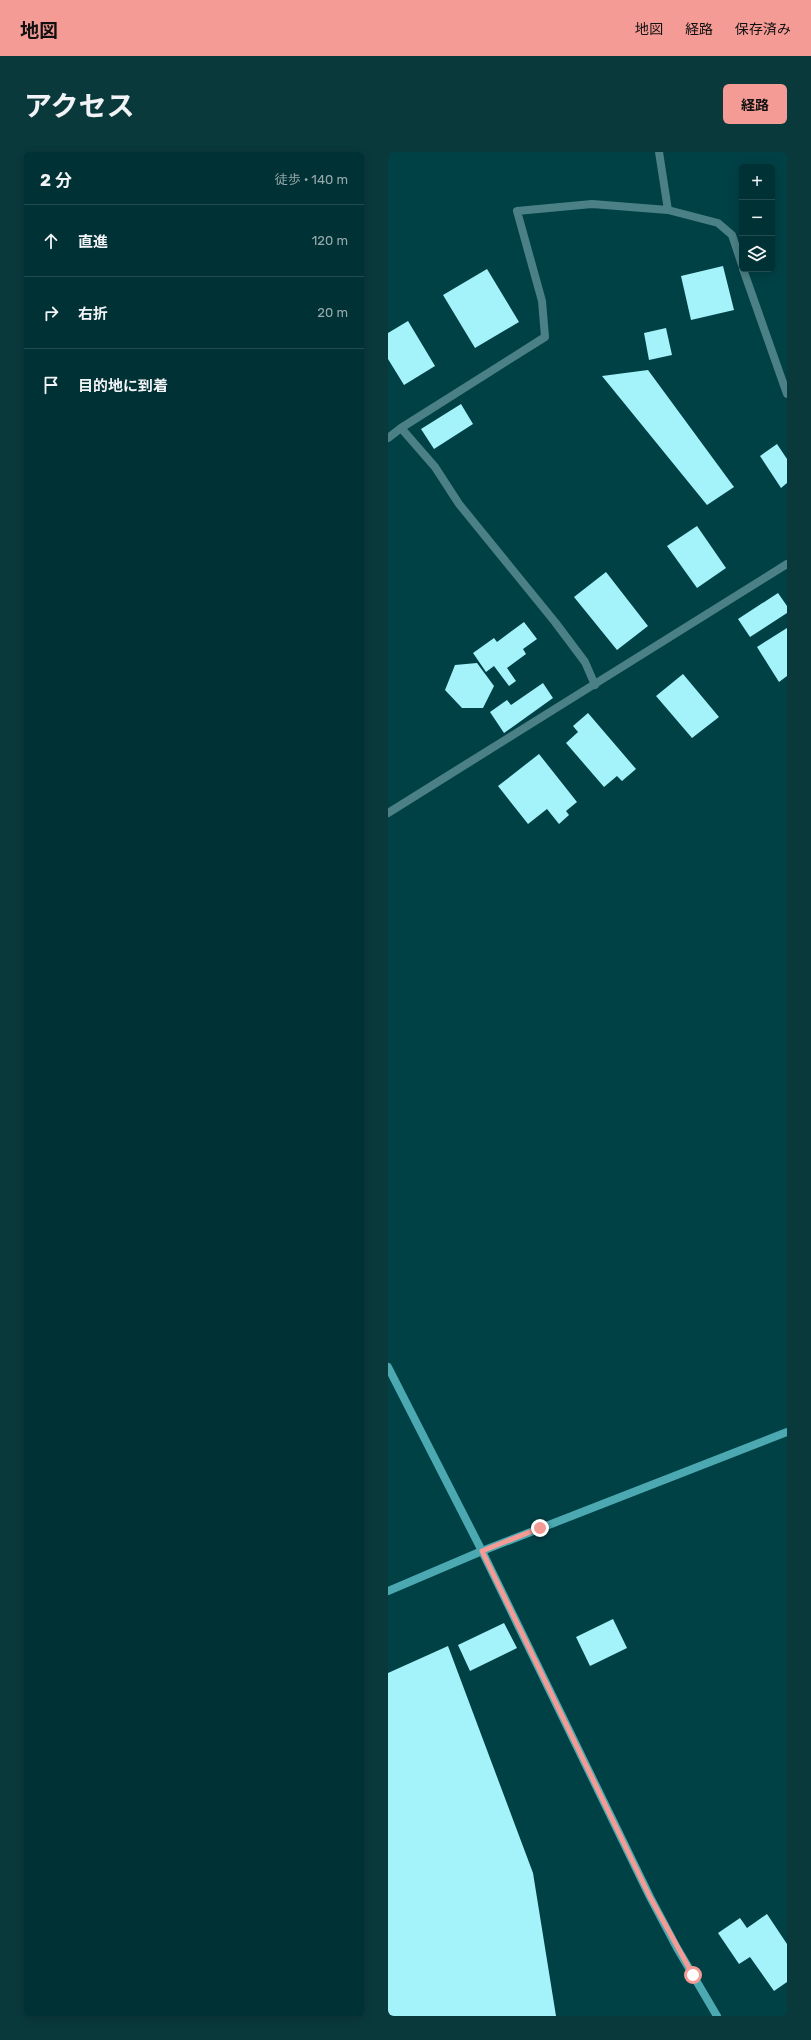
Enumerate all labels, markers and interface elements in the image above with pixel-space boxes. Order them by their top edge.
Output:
text: 地図 [20,19,58,42]
text: 地図 [635,21,663,38]
text: 経路 [685,21,713,38]
text: 保存済み [735,21,791,38]
button: 経路 [723,84,787,124]
text: アクセス [24,90,135,123]
map controls [739,164,775,272]
button: + [739,164,775,200]
text: 2 分 [40,170,72,190]
text: 徒歩 · 140 m [275,172,348,187]
button: − [739,200,775,236]
icon: ahead [40,230,62,252]
text: 直進 [78,233,108,251]
text: 120 m [312,233,348,248]
button: layers [739,236,775,272]
icon: right [40,302,62,324]
text: 右折 [78,305,108,323]
text: 20 m [317,305,348,320]
icon: arrive [40,374,62,396]
text: 目的地に到着 [78,377,168,395]
route end [531,1519,549,1537]
route start [684,1966,702,1984]

